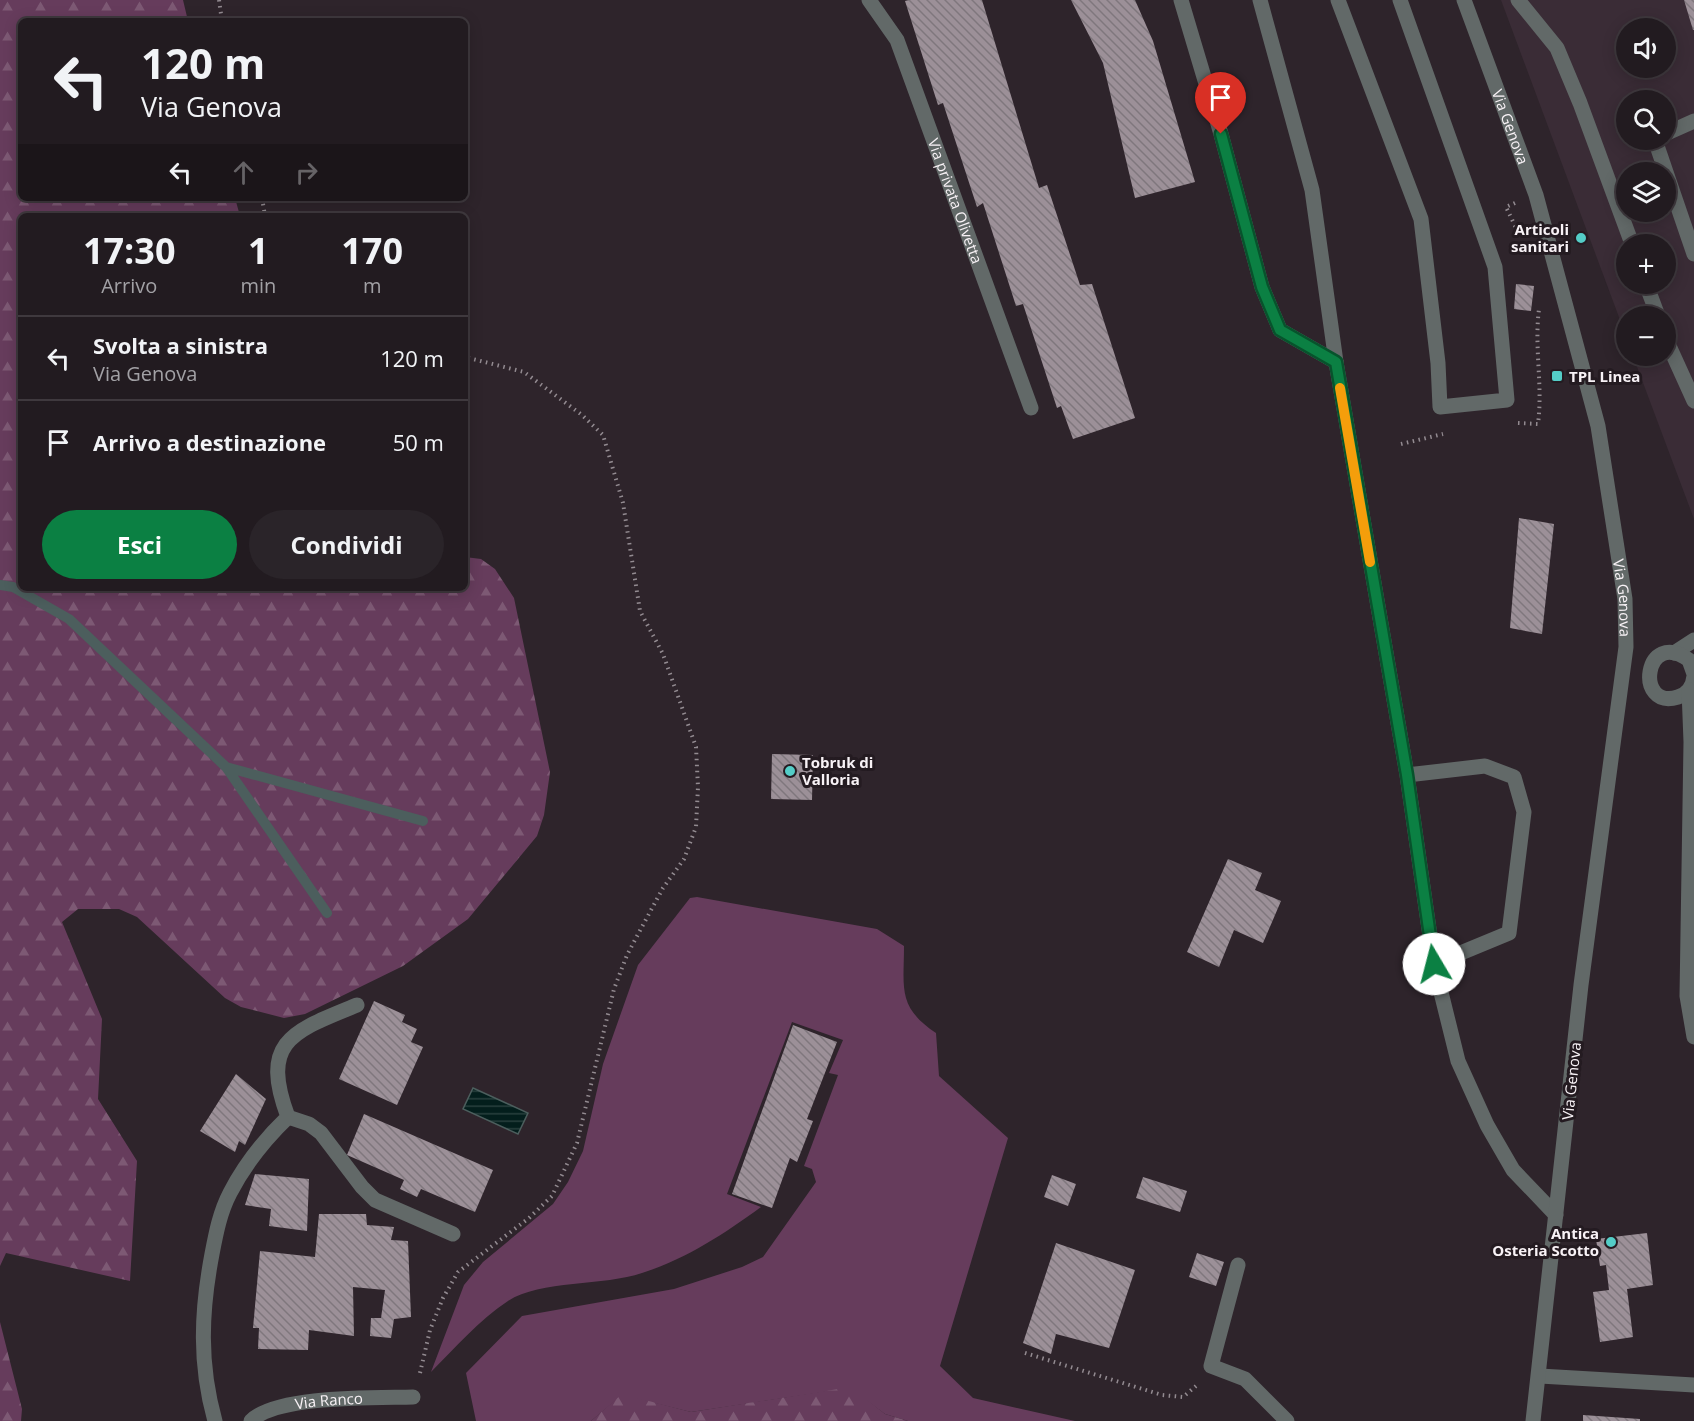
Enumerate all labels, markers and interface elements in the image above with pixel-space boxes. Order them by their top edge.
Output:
map controls [1616,18,1676,366]
button: sound [1616,18,1676,78]
text: 120 m [141,34,265,91]
icon: left [42,42,120,120]
pin [1195,72,1246,134]
icon: arrive [1204,81,1237,114]
street label: Via Genova [1488,86,1534,167]
text: Via Genova [141,88,282,125]
button: search [1616,90,1676,150]
street label: Via privata Olivetta [924,135,988,266]
icon: left [164,156,197,189]
icon: ahead [227,156,260,189]
icon: right [290,156,323,189]
button: layers [1616,162,1676,222]
place label: Articoli sanitari [1511,219,1569,256]
text: 17:30 [83,226,176,275]
text: 1 [248,226,269,275]
text: 170 [341,226,403,275]
marker: Articoli sanitari [1574,231,1588,245]
button: + [1616,234,1676,294]
text: Arrivo [101,272,157,299]
text: min [240,272,276,299]
text: m [363,272,381,299]
button: − [1616,306,1676,366]
text: Svolta a sinistra [93,330,268,360]
icon: left [42,342,75,375]
text: 120 m [380,343,444,373]
text: Via Genova [93,360,197,387]
place label: TPL Linea [1569,366,1640,386]
marker: TPL Linea [1550,369,1564,383]
icon: arrive [42,426,75,459]
text: Arrivo a destinazione [93,427,326,457]
text: 50 m [393,427,444,457]
button: Esci [42,510,237,579]
button: Condividi [249,510,444,579]
street label: Via Genova [1609,558,1636,637]
place label: Tobruk di Valloria [802,752,873,789]
marker: Tobruk di Valloria [783,764,797,778]
position arrow [1402,932,1466,996]
street label: Via Genova [1557,1041,1585,1121]
place label: Antica Osteria Scotto [1492,1223,1599,1260]
marker: Antica Osteria Scotto [1604,1235,1618,1249]
street label: Via Ranco [293,1388,363,1413]

